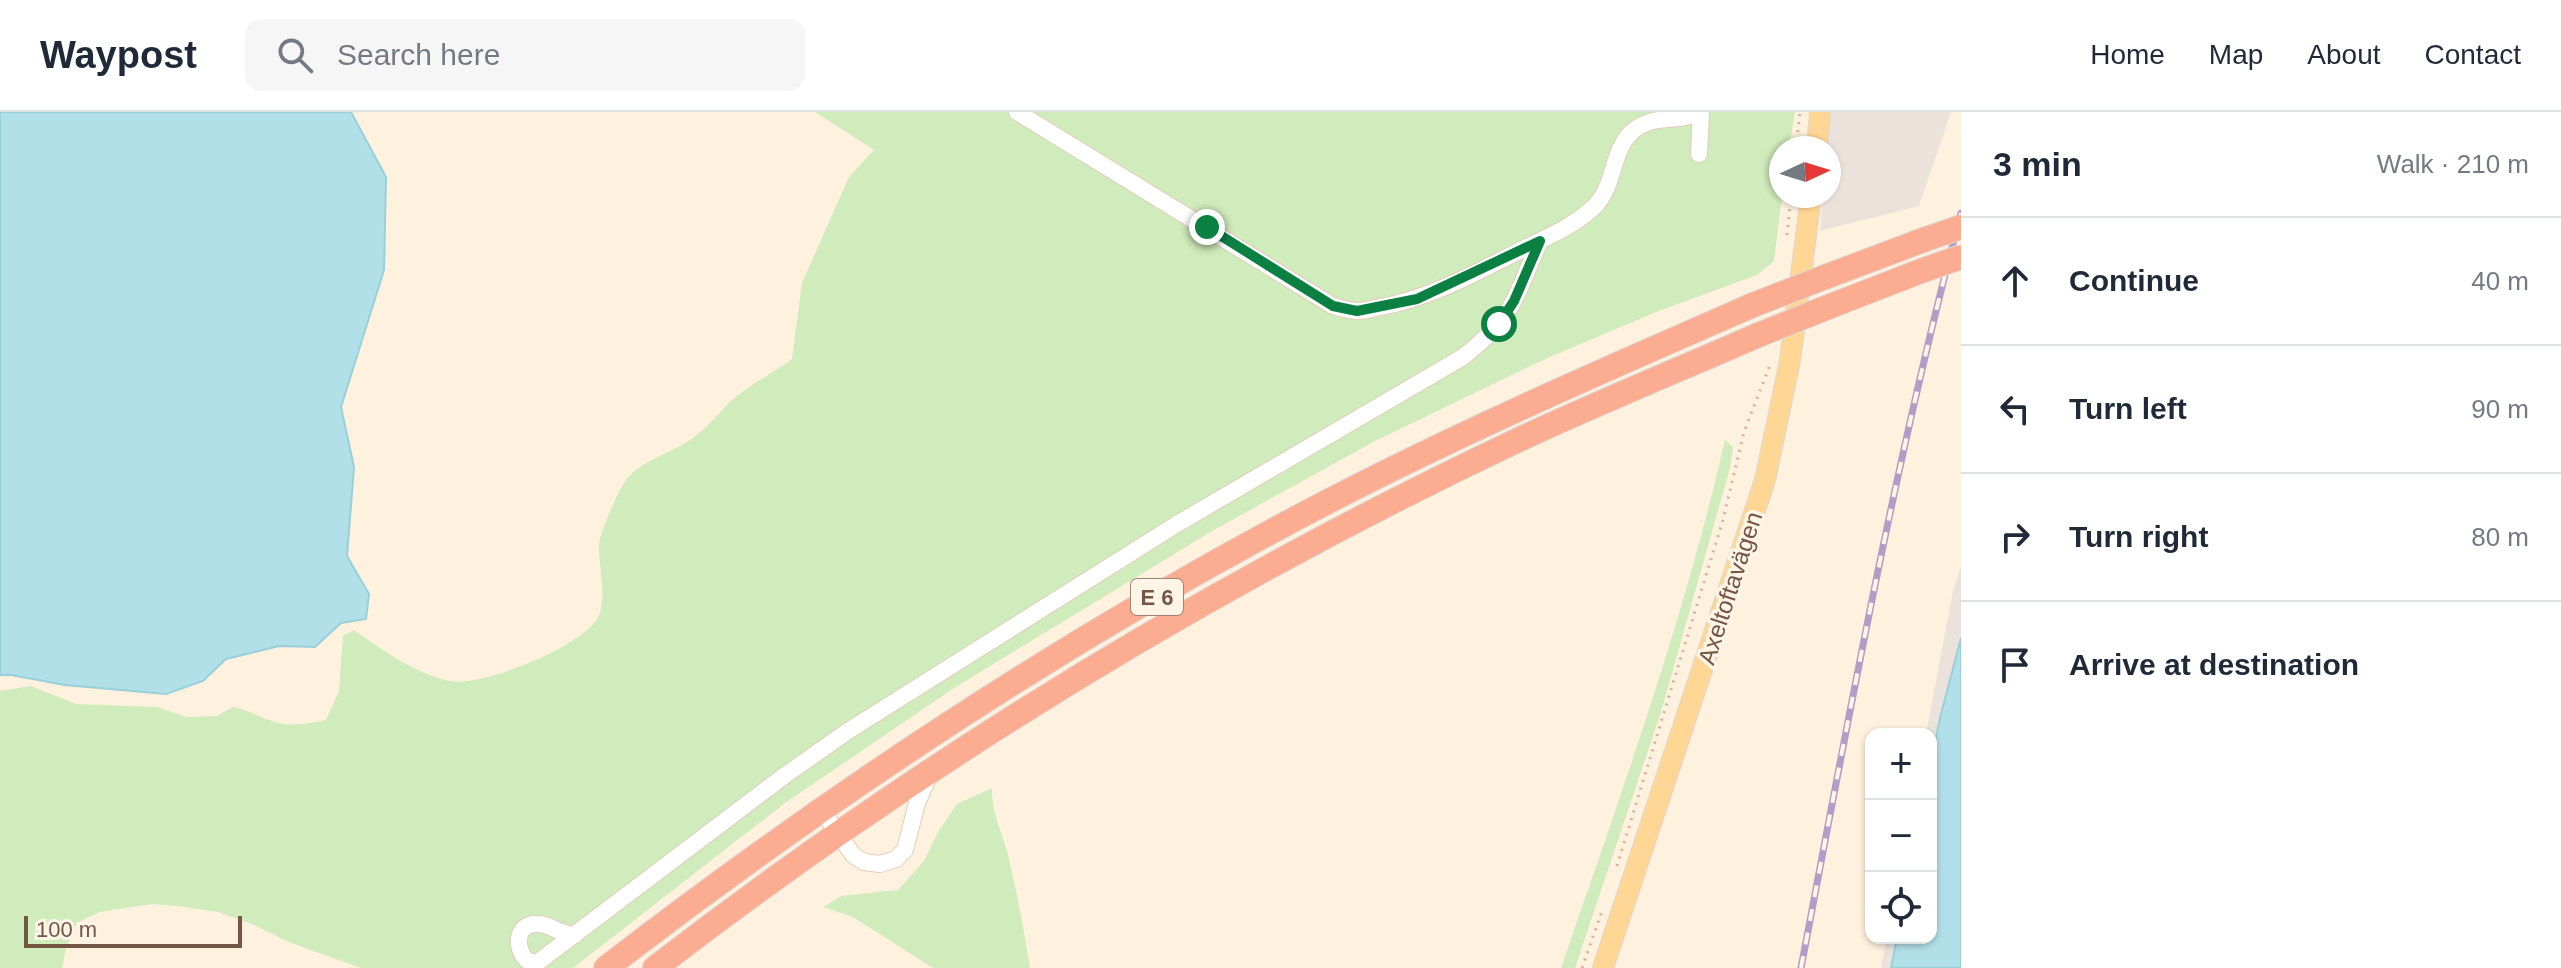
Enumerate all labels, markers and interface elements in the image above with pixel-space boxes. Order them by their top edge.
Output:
search box [245,19,805,91]
icon: search [273,33,317,77]
text: Waypost [40,34,197,76]
text: Search here [337,38,500,71]
text: Home [2090,39,2165,70]
text: Map [2209,39,2263,70]
text: About [2307,39,2381,70]
text: Contact [2425,39,2521,70]
north arrow [1769,136,1841,208]
text: 3 min [1993,145,2082,183]
text: Walk · 210 m [2377,149,2529,179]
route end [1189,209,1225,245]
icon: ahead [1993,259,2037,303]
text: Continue [2069,264,2199,297]
text: 40 m [2471,266,2529,296]
route start [1481,306,1517,342]
icon: left [1993,387,2037,431]
text: Turn left [2069,392,2187,425]
text: 90 m [2471,394,2529,424]
street label: Axeltoftavägen [1693,508,1767,668]
icon: right [1993,515,2037,559]
text: Turn right [2069,520,2208,553]
text: 80 m [2471,522,2529,552]
road number: E 6 [1131,579,1183,615]
icon: arrive [1993,643,2037,687]
text: Arrive at destination [2069,648,2359,681]
map controls [1865,728,1937,944]
button: + [1865,728,1937,800]
button: − [1865,800,1937,872]
button: locate [1865,872,1937,944]
scale bar [24,912,242,948]
text: 100 m [36,917,97,942]

